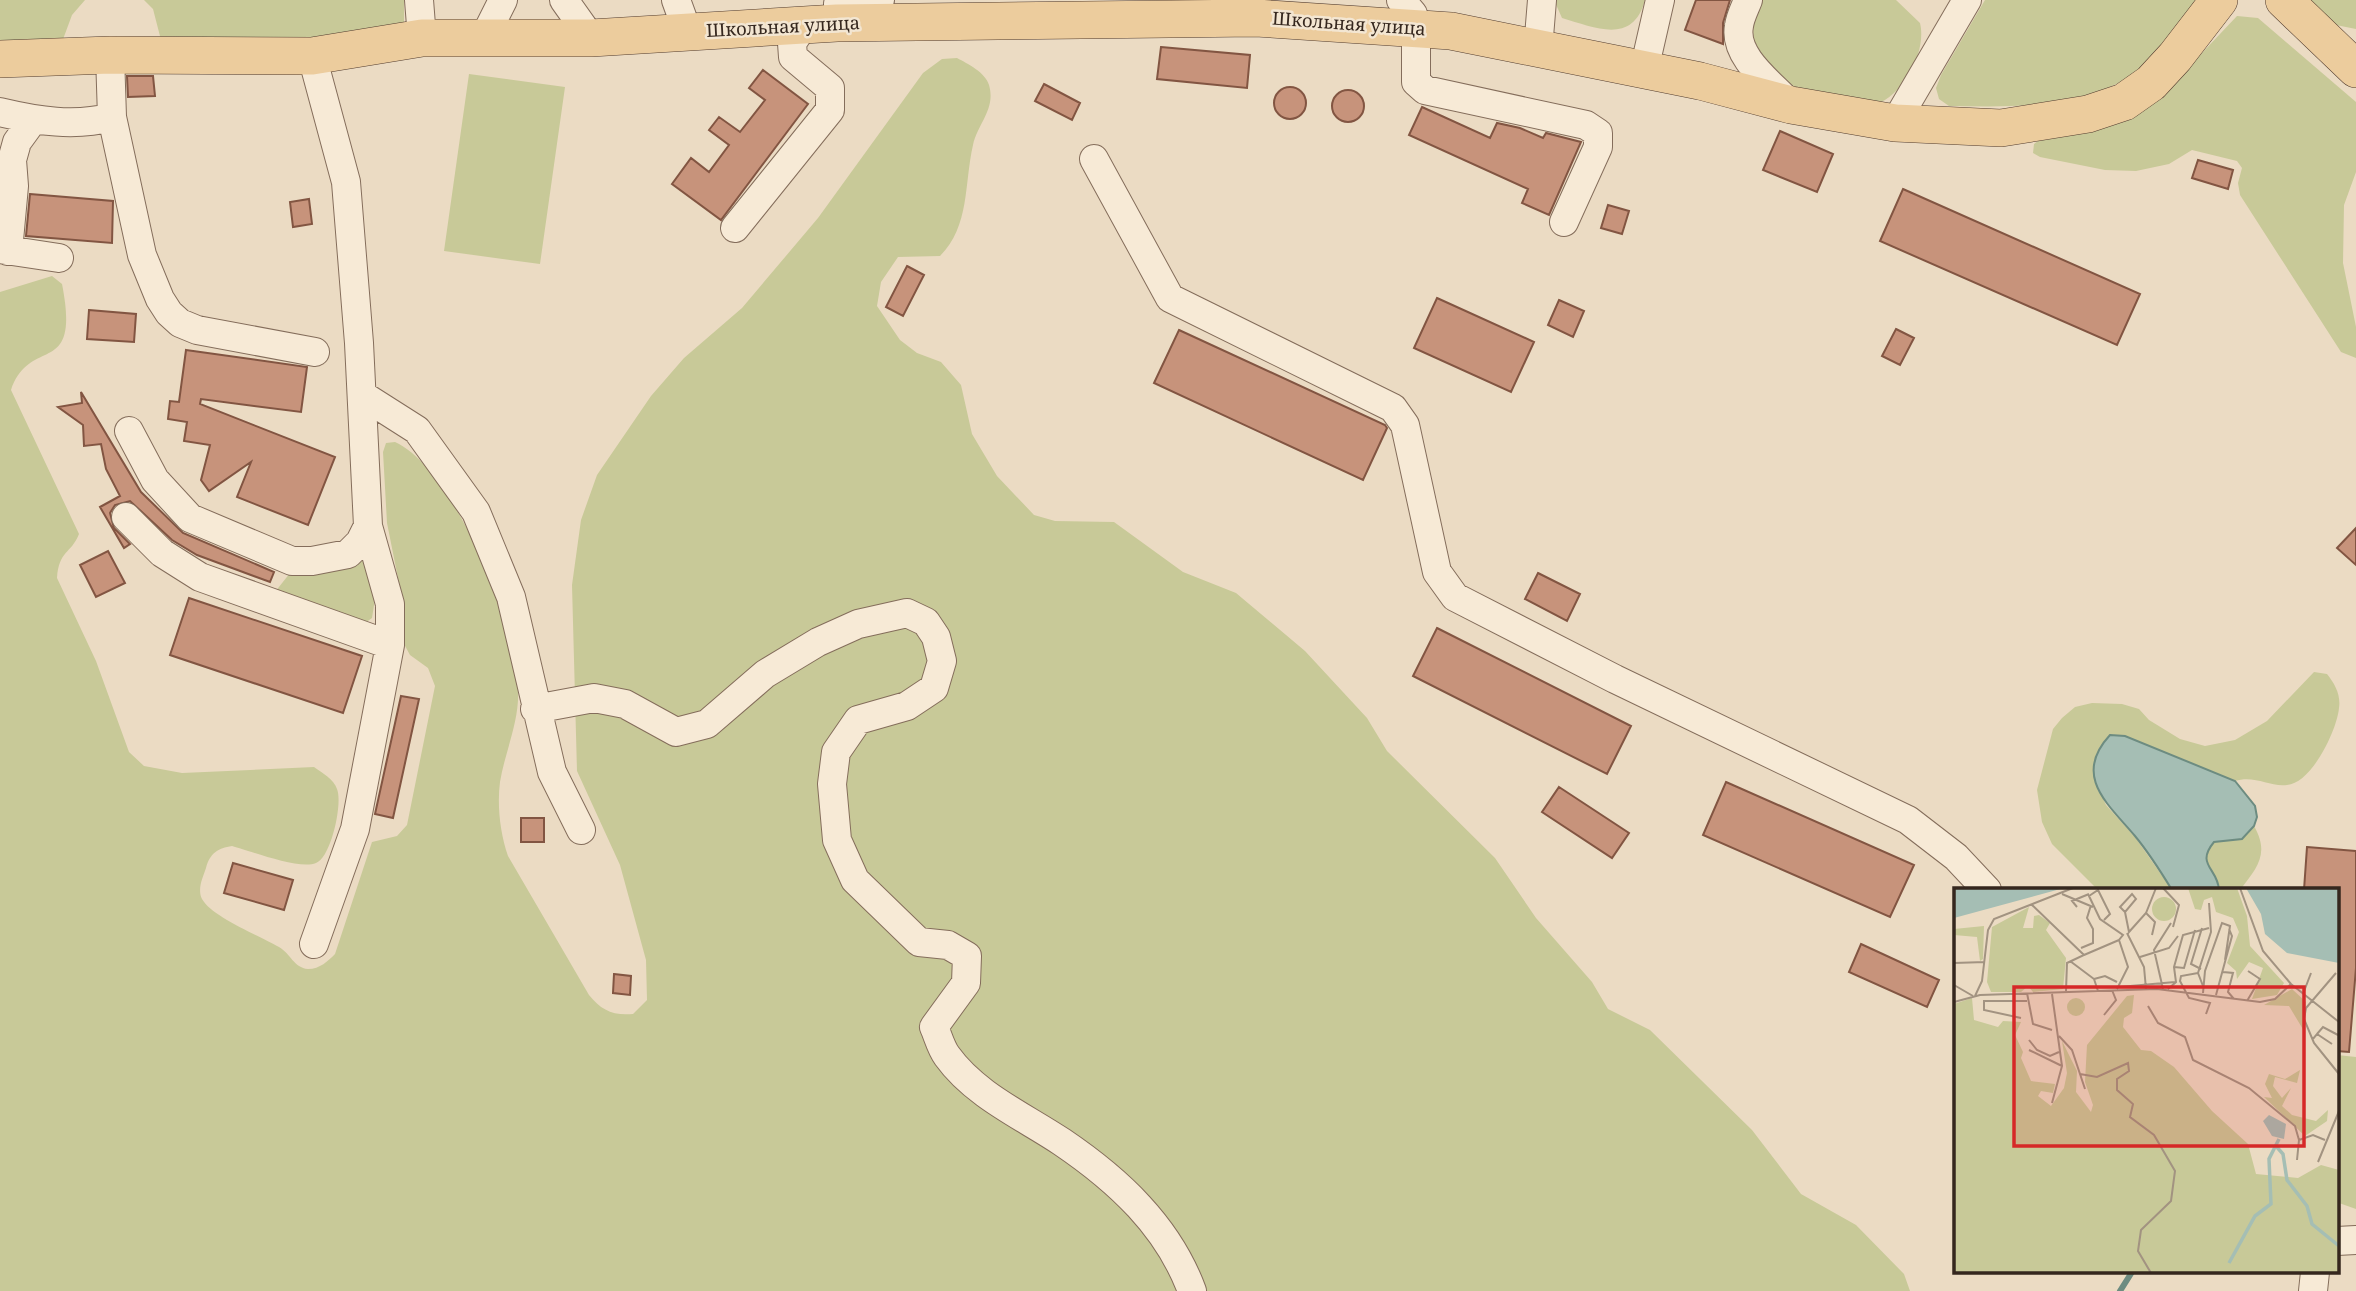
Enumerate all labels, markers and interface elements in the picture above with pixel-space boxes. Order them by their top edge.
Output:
street label: Школьная улица [1271,6,1427,40]
street label: Школьная улица [705,10,860,42]
inset map [1954,888,2338,1274]

